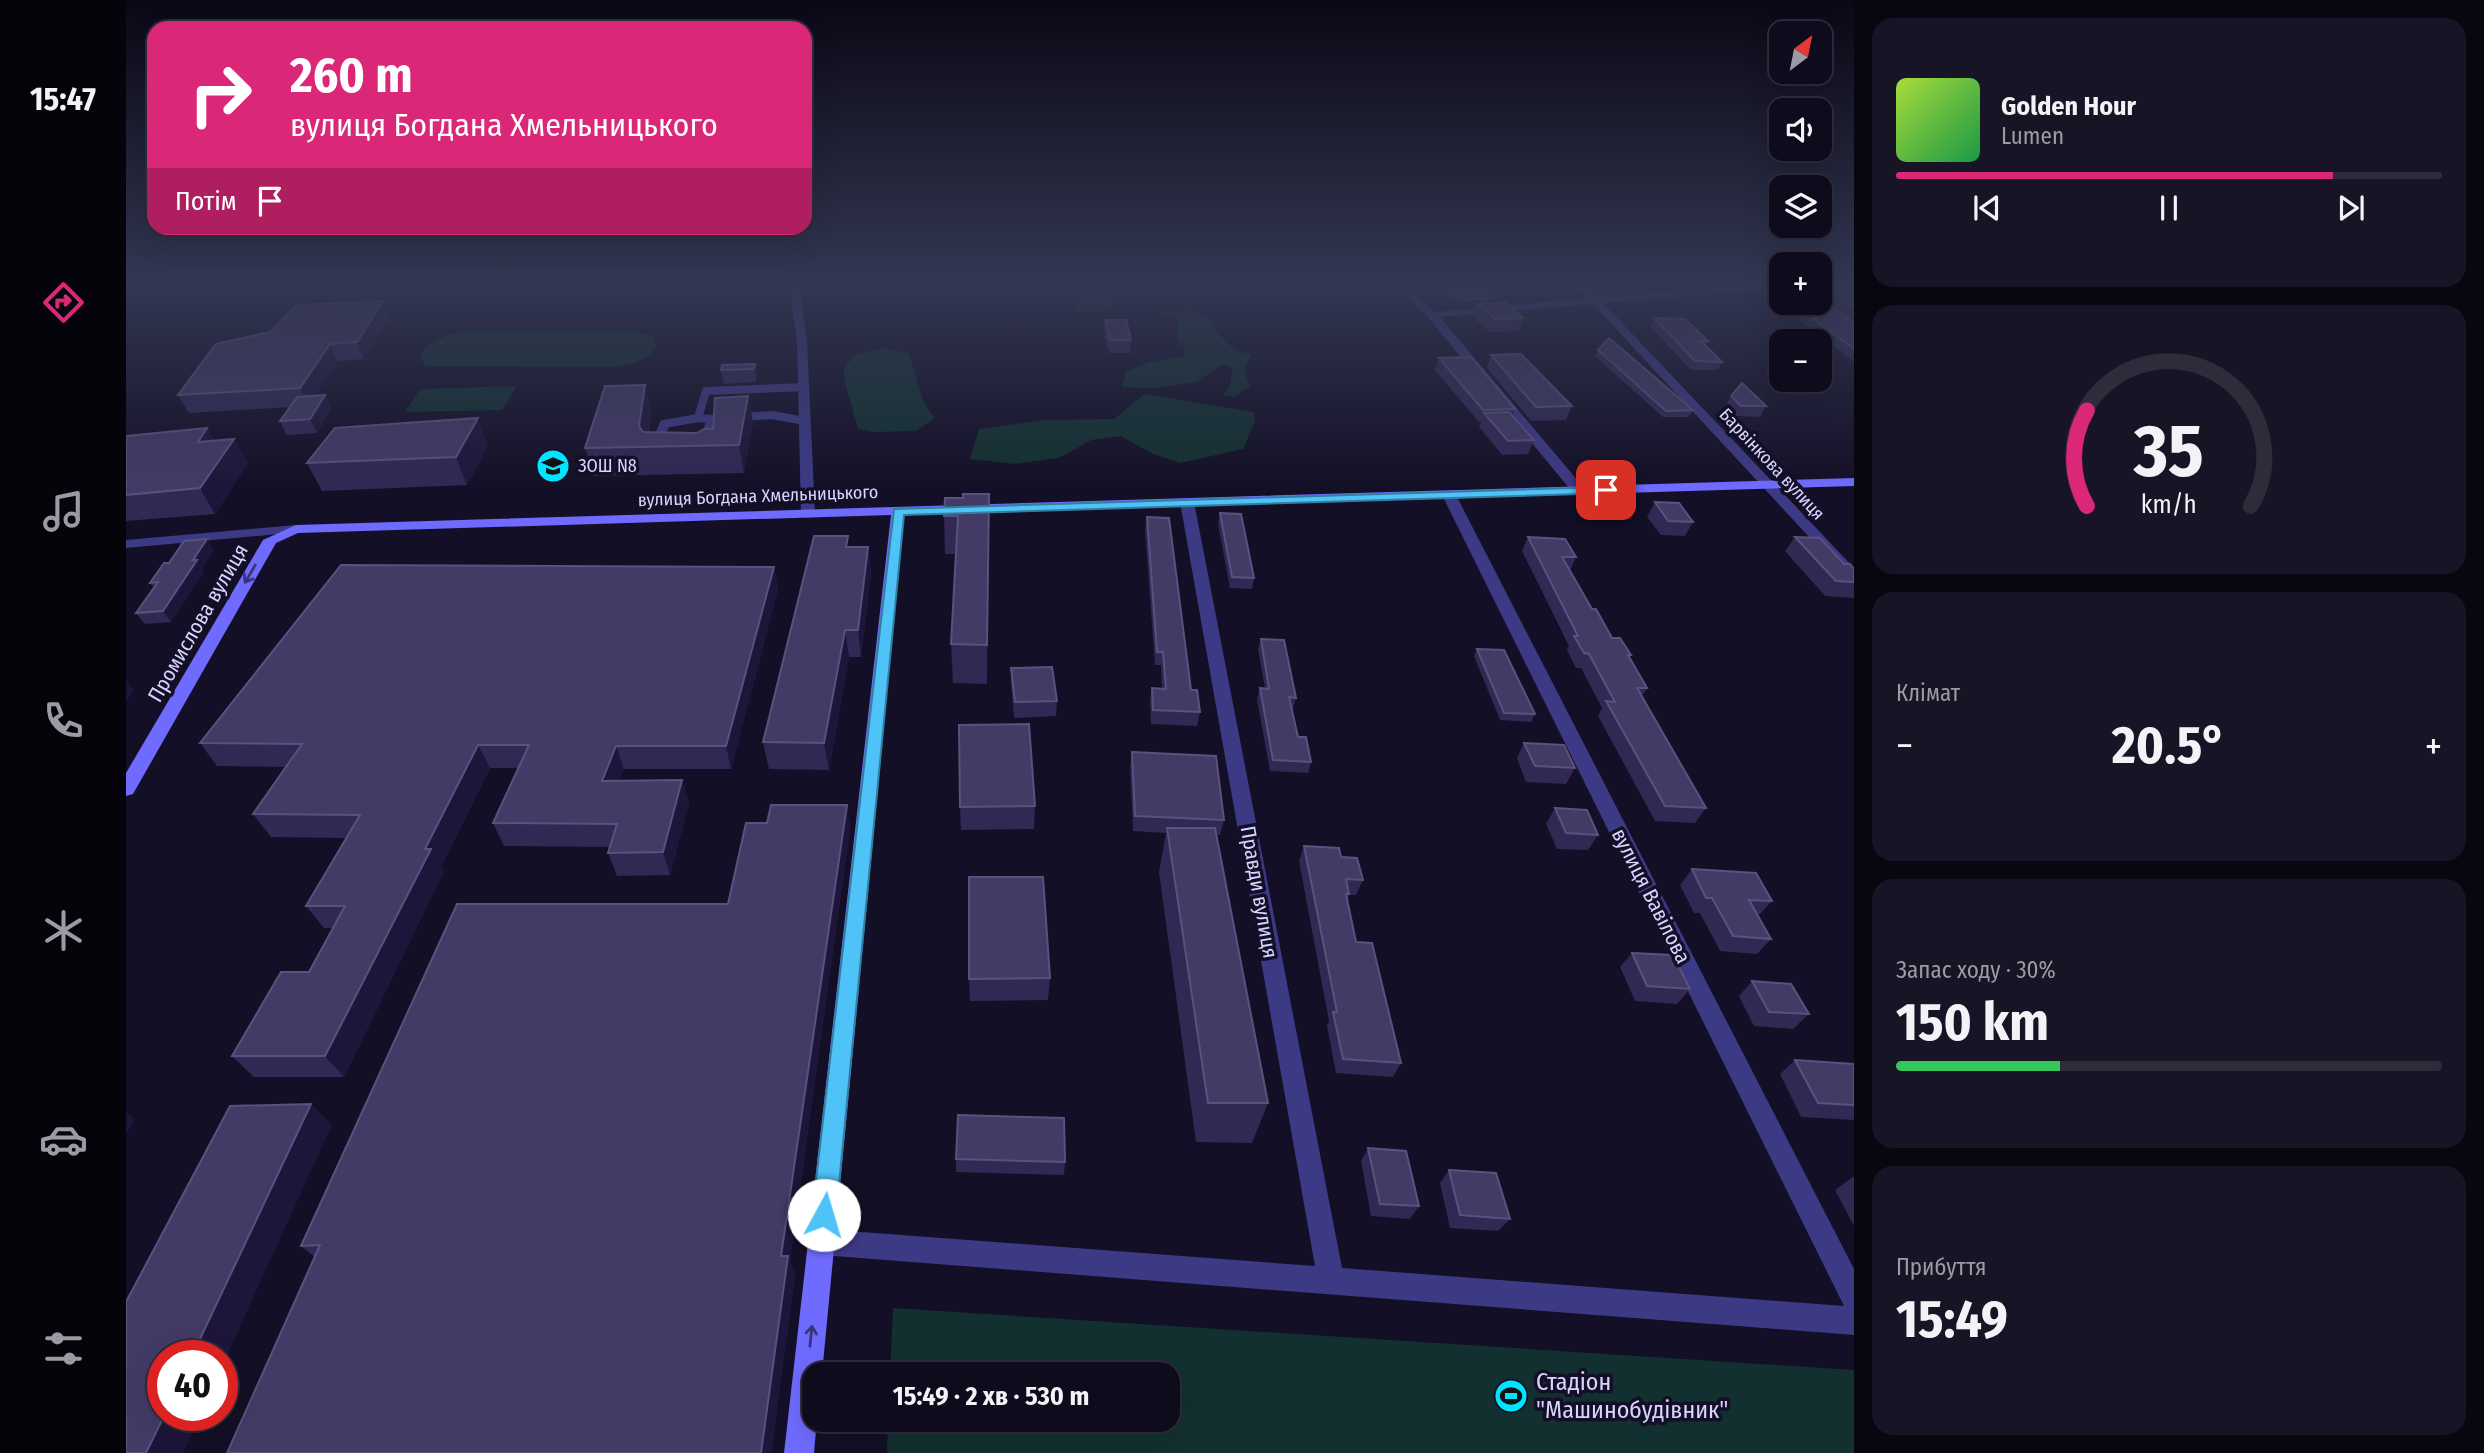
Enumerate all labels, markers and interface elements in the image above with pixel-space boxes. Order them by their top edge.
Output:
north arrow [1769,21,1832,84]
map controls [1769,21,1832,392]
text: 260 m [290,46,413,105]
icon: right [175,49,266,140]
text: 15:47 [30,80,96,118]
text: Golden Hour [2001,91,2136,122]
button: sound [1769,98,1832,161]
text: вулиця Богдана Хмельницького [290,106,718,144]
text: Lumen [2001,122,2064,150]
button: layers [1769,175,1832,238]
icon: arrive [251,182,289,220]
text: Потім [175,186,237,217]
icon: previous [1968,189,2006,227]
icon: pause [2150,189,2188,227]
icon: next [2332,189,2370,227]
button: + [1769,252,1832,315]
icon: directions [39,278,88,327]
button: − [1769,329,1832,392]
street label: Барвінкова вулиця [1715,404,1829,524]
text: 35 [2133,408,2204,495]
school or university icon: ЗОШ N8 [534,447,572,485]
place label: ЗОШ N8 [578,455,637,477]
pin [1576,460,1636,520]
icon: arrive [1587,471,1625,509]
street label: вулиця Богдана Хмельницького [637,481,879,511]
icon: music [39,487,88,536]
text: km/h [2141,489,2197,519]
street label: Промислова вулиця [142,539,254,707]
one-way arrow [243,564,257,584]
text: Клімат [1896,679,1960,707]
icon: phone [39,696,88,745]
text: 20.5° [2112,714,2226,777]
text: − [1896,723,1913,769]
text: + [2425,723,2442,769]
street label: Правди вулиця [1235,824,1283,960]
street label: вулиця Вавілова [1606,824,1696,968]
icon: climate [39,906,88,955]
text: Запас ходу · 30% [1896,956,2056,984]
text: 150 km [1896,991,2049,1054]
icon: car [39,1115,88,1164]
position arrow [787,1178,861,1252]
text: Прибуття [1896,1253,1986,1281]
text: 15:49 [1896,1288,2008,1351]
icon: filters [39,1324,88,1373]
one-way arrow [805,1326,818,1348]
speed limit sign: 40 [147,1340,238,1431]
place label: Стадіон "Машинобудівник" [1536,1368,1728,1424]
sports icon: Стадіон "Машинобудівник" [1492,1377,1530,1415]
text: 15:49 · 2 хв · 530 m [893,1381,1089,1412]

